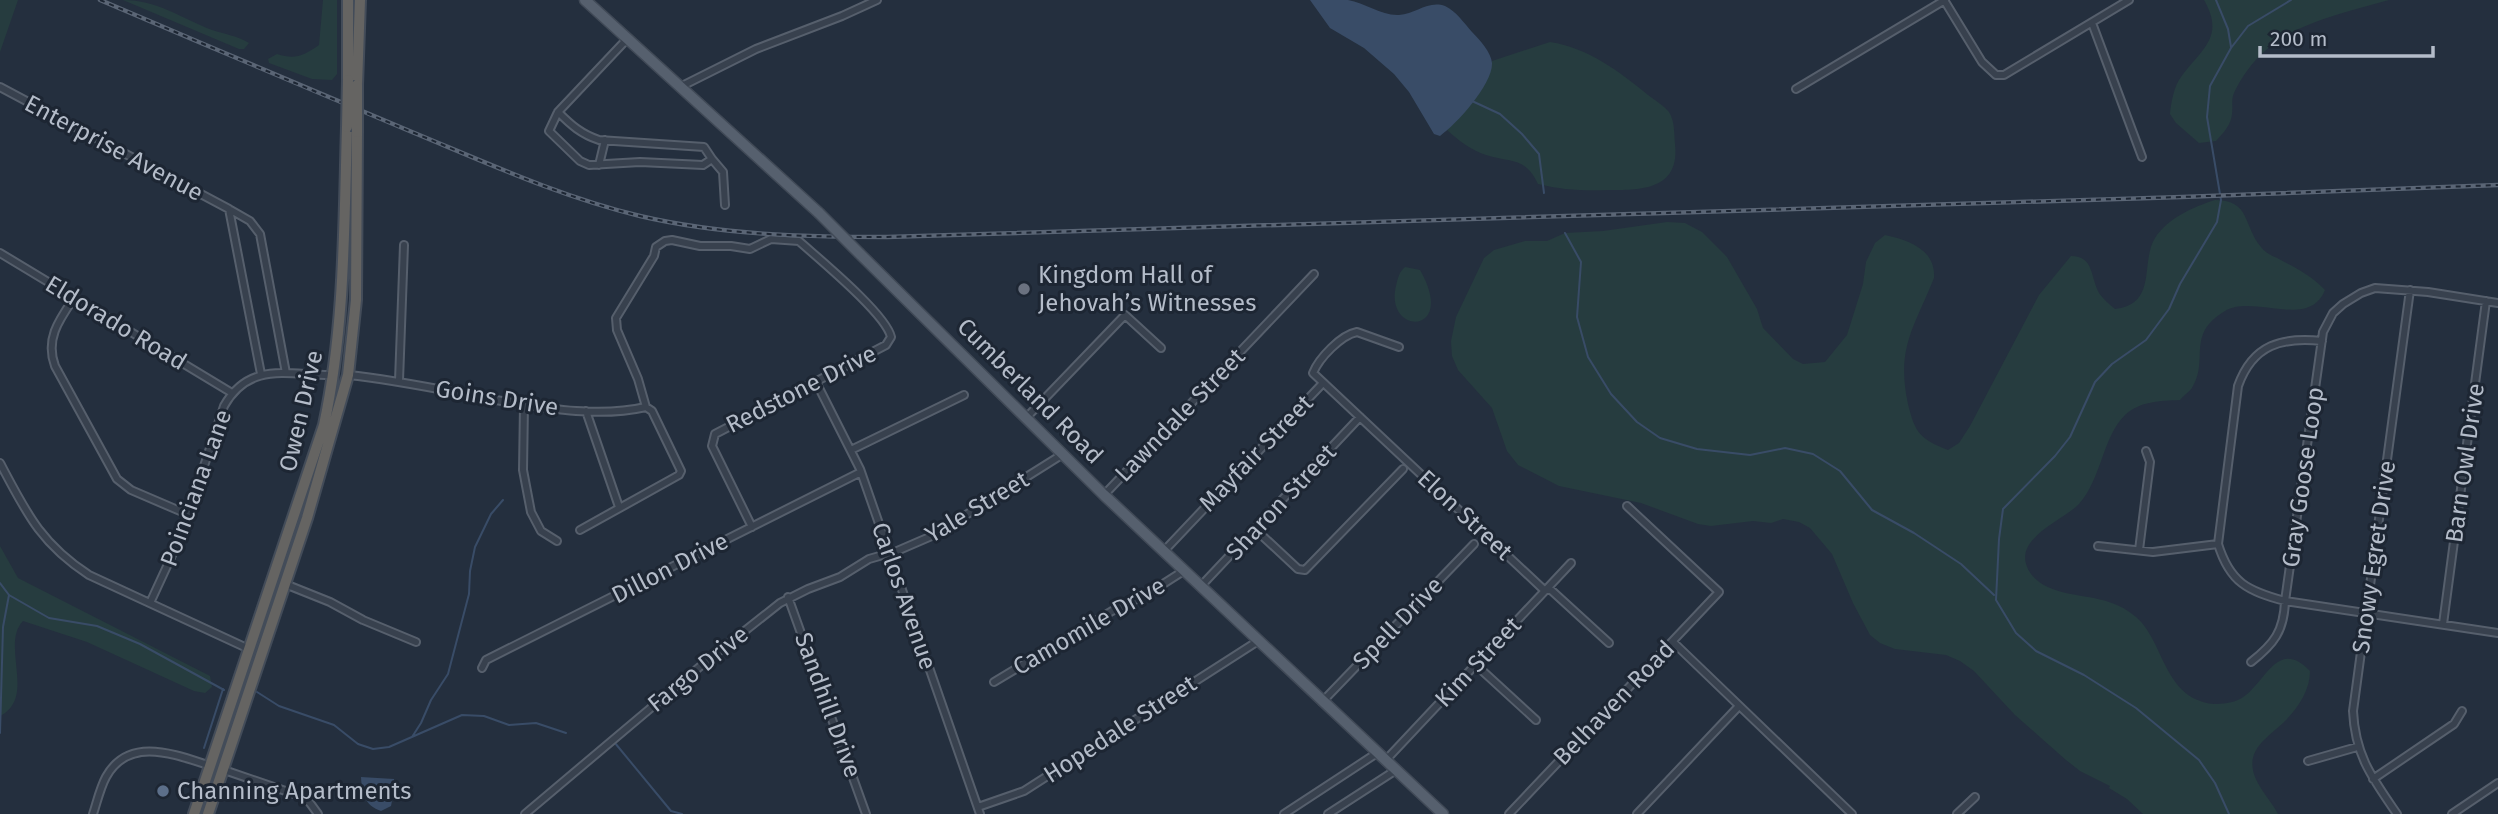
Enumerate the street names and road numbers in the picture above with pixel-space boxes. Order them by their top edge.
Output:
street label: Enterprise Avenue [20,89,208,207]
street label: Eldorado Road [40,270,192,376]
street label: Cumberland Road [951,312,1109,470]
street label: Redstone Drive [721,339,881,439]
street label: Lawndale Street [1109,342,1251,488]
street label: Owen Drive [273,348,329,474]
street label: Goins Drive [434,374,560,422]
street label: Barn Owl Drive [2440,381,2490,545]
street label: Gray Goose Loop [2276,385,2330,569]
street label: Mayfair Street [1193,389,1319,517]
street label: Poinciana Lane [155,406,237,570]
street label: Sharon Street [1220,438,1342,566]
street label: Snowy Egret Drive [2347,459,2401,655]
street label: Elon Street [1412,464,1518,566]
street label: Yale Street [920,465,1034,549]
street label: Carlos Avenue [866,519,942,673]
street label: Dillon Drive [607,527,733,609]
street label: Camomile Drive [1008,571,1170,681]
street label: Spell Drive [1347,571,1449,675]
street label: Kim Street [1429,611,1527,713]
street label: Fargo Drive [642,620,754,718]
street label: Sandhill Drive [789,629,867,781]
street label: Belhaven Road [1548,635,1680,771]
street label: Hopedale Street [1038,669,1202,789]

